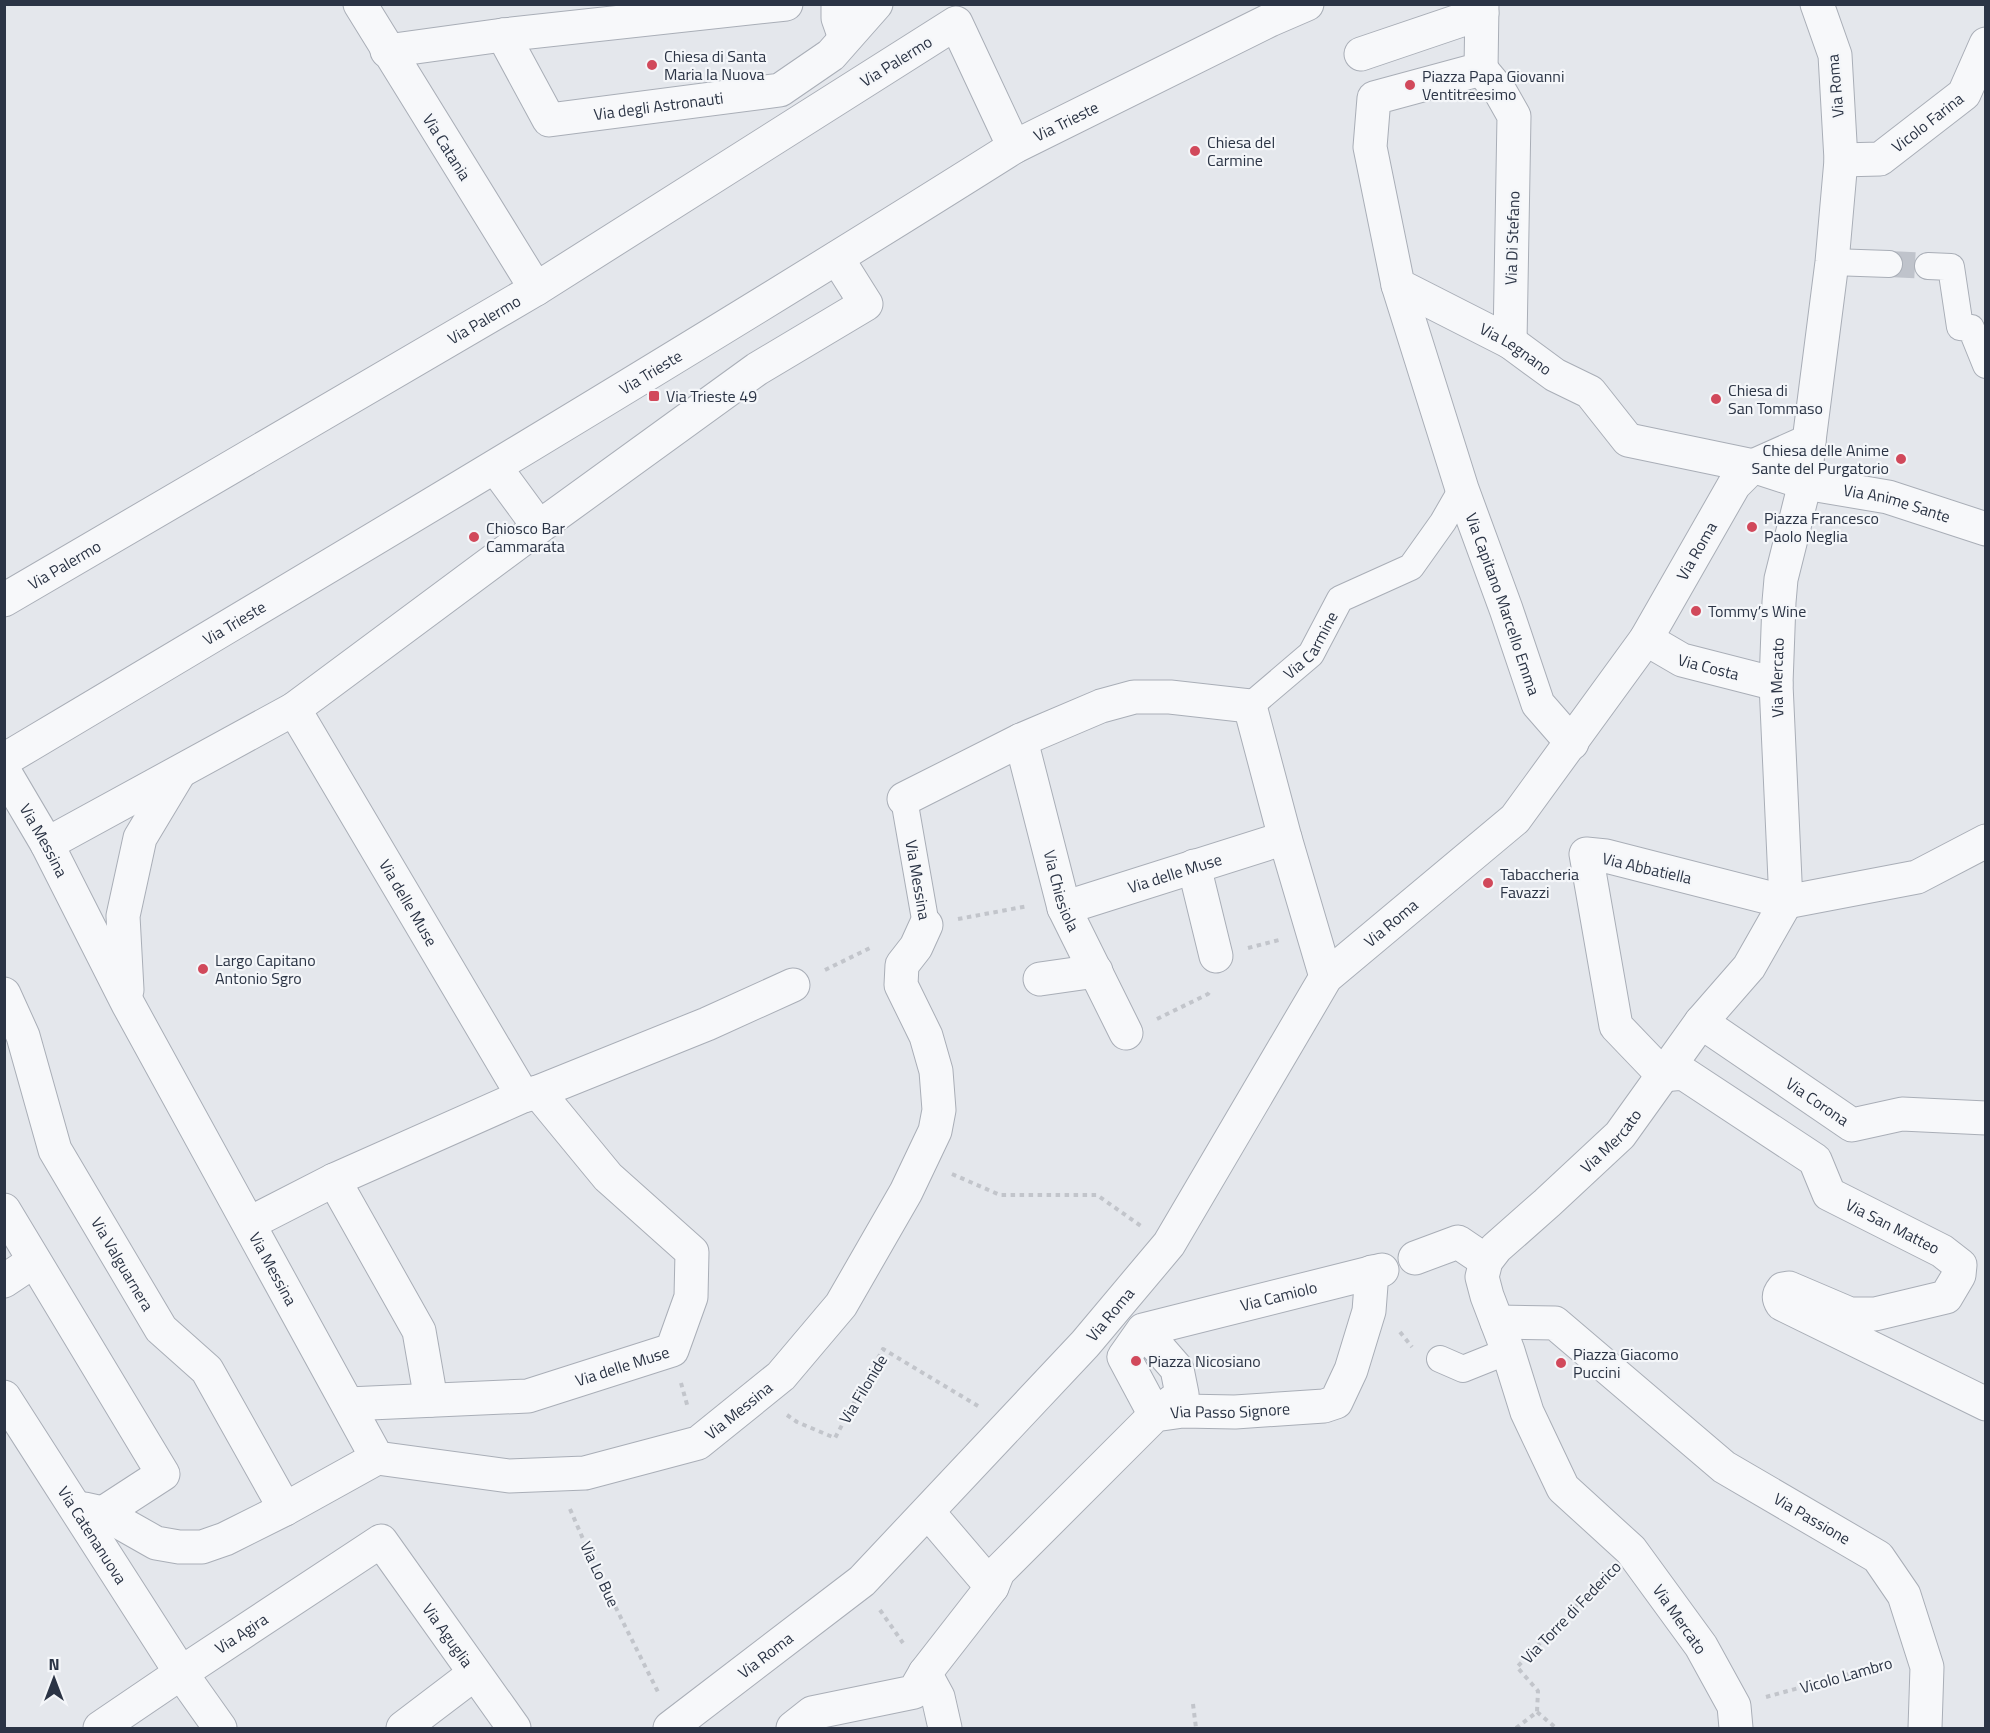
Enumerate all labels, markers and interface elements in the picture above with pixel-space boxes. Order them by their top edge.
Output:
street label: Via Palermo [855,29,937,93]
place label: Chiesa di Santa Maria la Nuova [664,44,766,86]
street label: Via Roma [1820,53,1850,119]
marker: Chiesa di Santa Maria la Nuova [645,58,659,72]
place label: Piazza Papa Giovanni Ventitreesimo [1422,64,1564,106]
marker: Piazza Papa Giovanni Ventitreesimo [1403,78,1417,92]
street label: Via degli Astronauti [592,85,725,126]
street label: Vicolo Farina [1886,87,1969,158]
street label: Via Trieste [1029,95,1103,147]
street label: Via Catania [417,109,477,185]
place label: Chiesa del Carmine [1207,130,1275,172]
marker: Chiesa del Carmine [1188,144,1202,158]
street label: Via Di Stefano [1498,190,1526,286]
street label: Via Palermo [443,289,525,350]
street label: Via Legnano [1476,317,1557,381]
street label: Via Trieste [615,344,687,400]
place label: Chiesa di San Tommaso [1728,378,1823,420]
place label: Via Trieste 49 [666,384,757,408]
marker: Via Trieste 49 [647,389,661,403]
marker: Chiesa di San Tommaso [1709,392,1723,406]
place label: Chiesa delle Anime Sante del Purgatorio [1752,438,1889,480]
marker: Chiesa delle Anime Sante del Purgatorio [1894,452,1908,466]
street label: Via Anime Sante [1842,478,1954,529]
place label: Piazza Francesco Paolo Neglia [1764,506,1879,548]
street label: Via Capitano Marcello Emma [1460,509,1546,699]
place label: Chiosco Bar Cammarata [486,516,565,558]
street label: Via Roma [1670,517,1723,585]
marker: Piazza Francesco Paolo Neglia [1745,520,1759,534]
marker: Chiosco Bar Cammarata [467,530,481,544]
street label: Via Palermo [23,534,105,595]
street label: Via Trieste [198,595,270,651]
place label: Tommy’s Wine [1708,599,1806,623]
marker: Tommy’s Wine [1689,604,1703,618]
street label: Via Carmine [1278,607,1344,685]
street label: Via Mercato [1764,637,1790,718]
street label: Via Costa [1675,647,1742,686]
street label: Via Messina [14,799,74,881]
street label: Via Messina [899,838,937,922]
street label: Via Abbatiella [1600,846,1694,890]
street label: Via Chiesiola [1038,847,1086,936]
street label: Via delle Muse [1124,847,1225,899]
street label: Via delle Muse [373,855,444,951]
place label: Tabaccheria Favazzi [1500,862,1579,904]
marker: Tabaccheria Favazzi [1481,876,1495,890]
street label: Via Roma [1359,893,1423,953]
place label: Largo Capitano Antonio Sgro [215,948,316,990]
marker: Largo Capitano Antonio Sgro [196,962,210,976]
street label: Via Corona [1781,1071,1854,1132]
street label: Via Mercato [1575,1104,1647,1178]
street label: Via San Matteo [1842,1192,1944,1260]
street label: Via Valguarnera [85,1212,160,1316]
street label: Via Messina [243,1227,303,1310]
street label: Via Camiolo [1238,1275,1320,1317]
street label: Via Roma [1080,1282,1140,1347]
street label: Via delle Muse [572,1340,672,1392]
place label: Piazza Giacomo Puccini [1573,1342,1679,1384]
place label: Piazza Nicosiano [1148,1349,1261,1373]
street label: Via Filonide [833,1350,893,1428]
marker: Piazza Nicosiano [1129,1354,1143,1368]
marker: Piazza Giacomo Puccini [1554,1356,1568,1370]
street label: Via Messina [699,1376,777,1445]
street label: Via Passo Signore [1169,1396,1291,1425]
street label: Via Catenanuova [52,1481,133,1589]
street label: Via Passione [1769,1487,1855,1550]
street label: Via Lo Bue [574,1537,626,1611]
street label: Via Torre di Federico [1516,1555,1626,1669]
street label: Via Mercato [1647,1579,1713,1659]
street label: Via Aguglia [417,1598,479,1672]
street label: Via Agira [210,1607,272,1660]
street label: Via Roma [733,1626,798,1684]
north arrow [24,1649,84,1709]
street label: Vicolo Lambro [1797,1650,1895,1700]
text: N [48,1652,60,1676]

